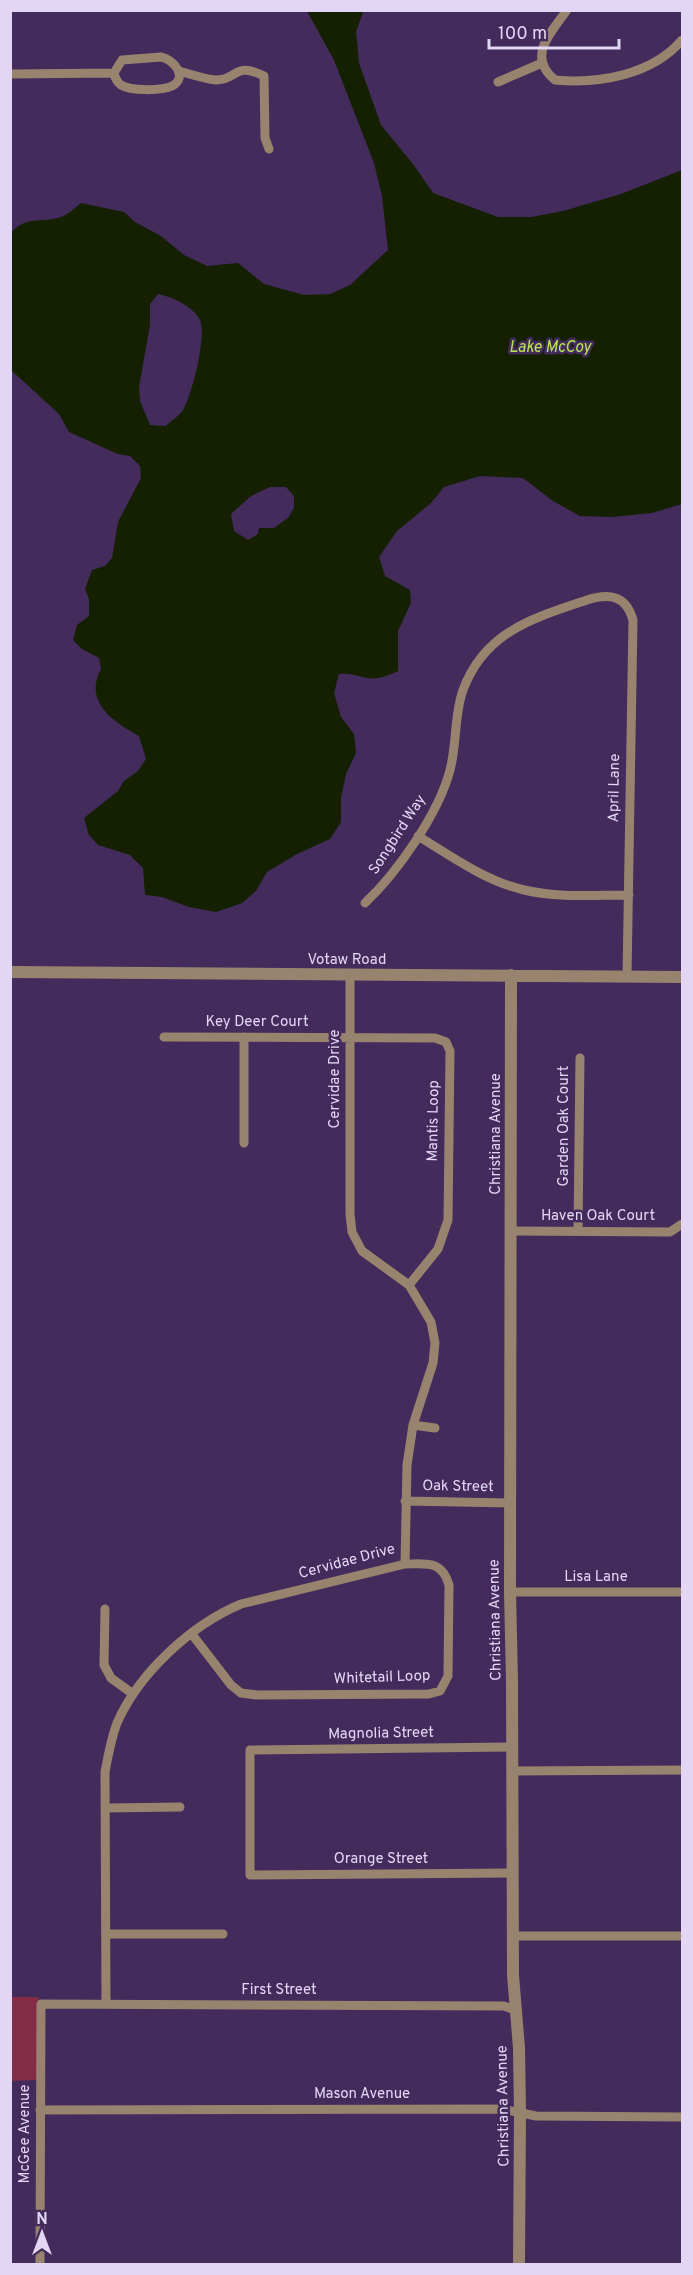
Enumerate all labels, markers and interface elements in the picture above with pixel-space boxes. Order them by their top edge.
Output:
scale bar [489,12,620,50]
text: 100 m [498,23,547,46]
water label: Lake McCoy [509,338,593,358]
street label: April Lane [605,753,625,823]
street label: Songbird Way [365,791,431,879]
street label: Votaw Road [308,951,386,970]
street label: Key Deer Court [205,1013,309,1032]
street label: Cervidae Drive [326,1029,345,1129]
street label: Garden Oak Court [555,1066,574,1186]
street label: Christiana Avenue [487,1073,506,1195]
street label: Mantis Loop [424,1080,444,1162]
street label: Haven Oak Court [541,1207,655,1226]
street label: Oak Street [422,1477,494,1497]
street label: Cervidae Drive [297,1540,397,1584]
street label: Christiana Avenue [485,1559,507,1681]
street label: Lisa Lane [564,1568,628,1587]
street label: Whitetail Loop [333,1667,431,1689]
street label: Magnolia Street [328,1724,434,1744]
street label: Orange Street [334,1850,428,1869]
street label: First Street [241,1981,317,2000]
street label: Christiana Avenue [493,2045,515,2167]
street label: McGee Avenue [16,2084,35,2184]
street label: Mason Avenue [314,2085,410,2104]
north arrow [12,2203,72,2263]
text: N [36,2210,48,2230]

